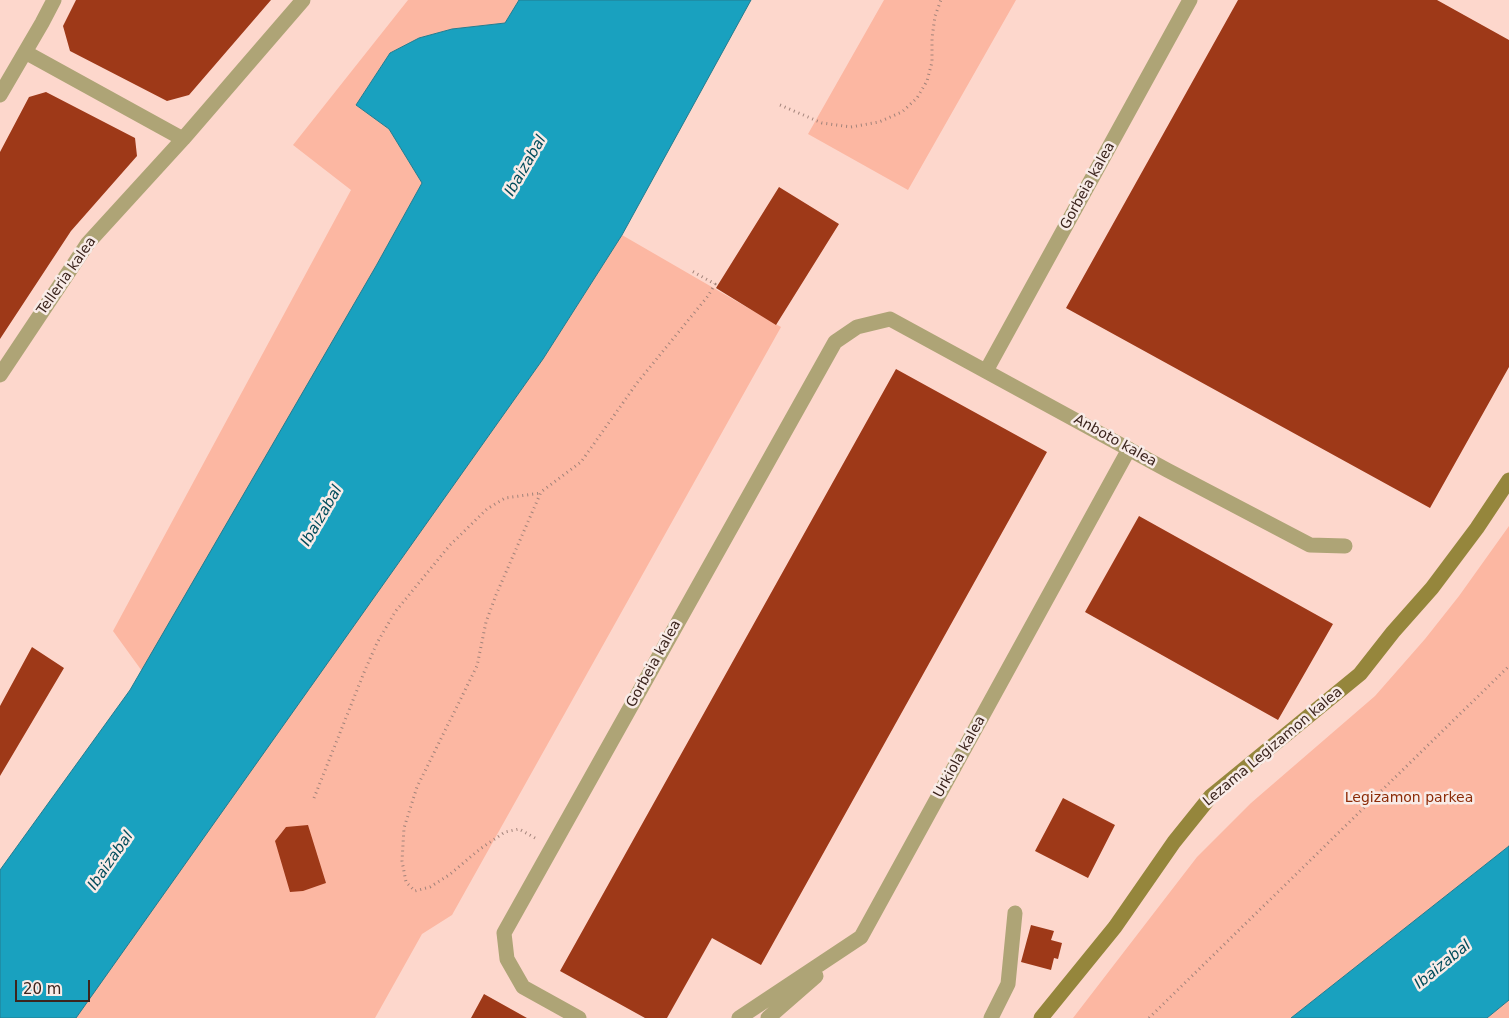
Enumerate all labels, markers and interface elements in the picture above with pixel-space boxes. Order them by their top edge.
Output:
water label: Ibaizabal [501,132,551,200]
street label: Gorbeia kalea [1057,139,1119,233]
street label: Telleria kalea [34,234,100,318]
street label: Anboto kalea [1071,411,1159,471]
water label: Ibaizabal [297,482,347,550]
street label: Gorbeia kalea [623,617,685,711]
street label: Lezama Legizamon kalea [1200,684,1346,810]
street label: Urkiola kalea [931,713,989,801]
park label: Legizamon parkea [1345,790,1473,806]
water label: Ibaizabal [84,828,138,894]
water label: Ibaizabal [1411,937,1475,993]
scale bar [18,970,92,1002]
text: 20 m [23,980,61,998]

